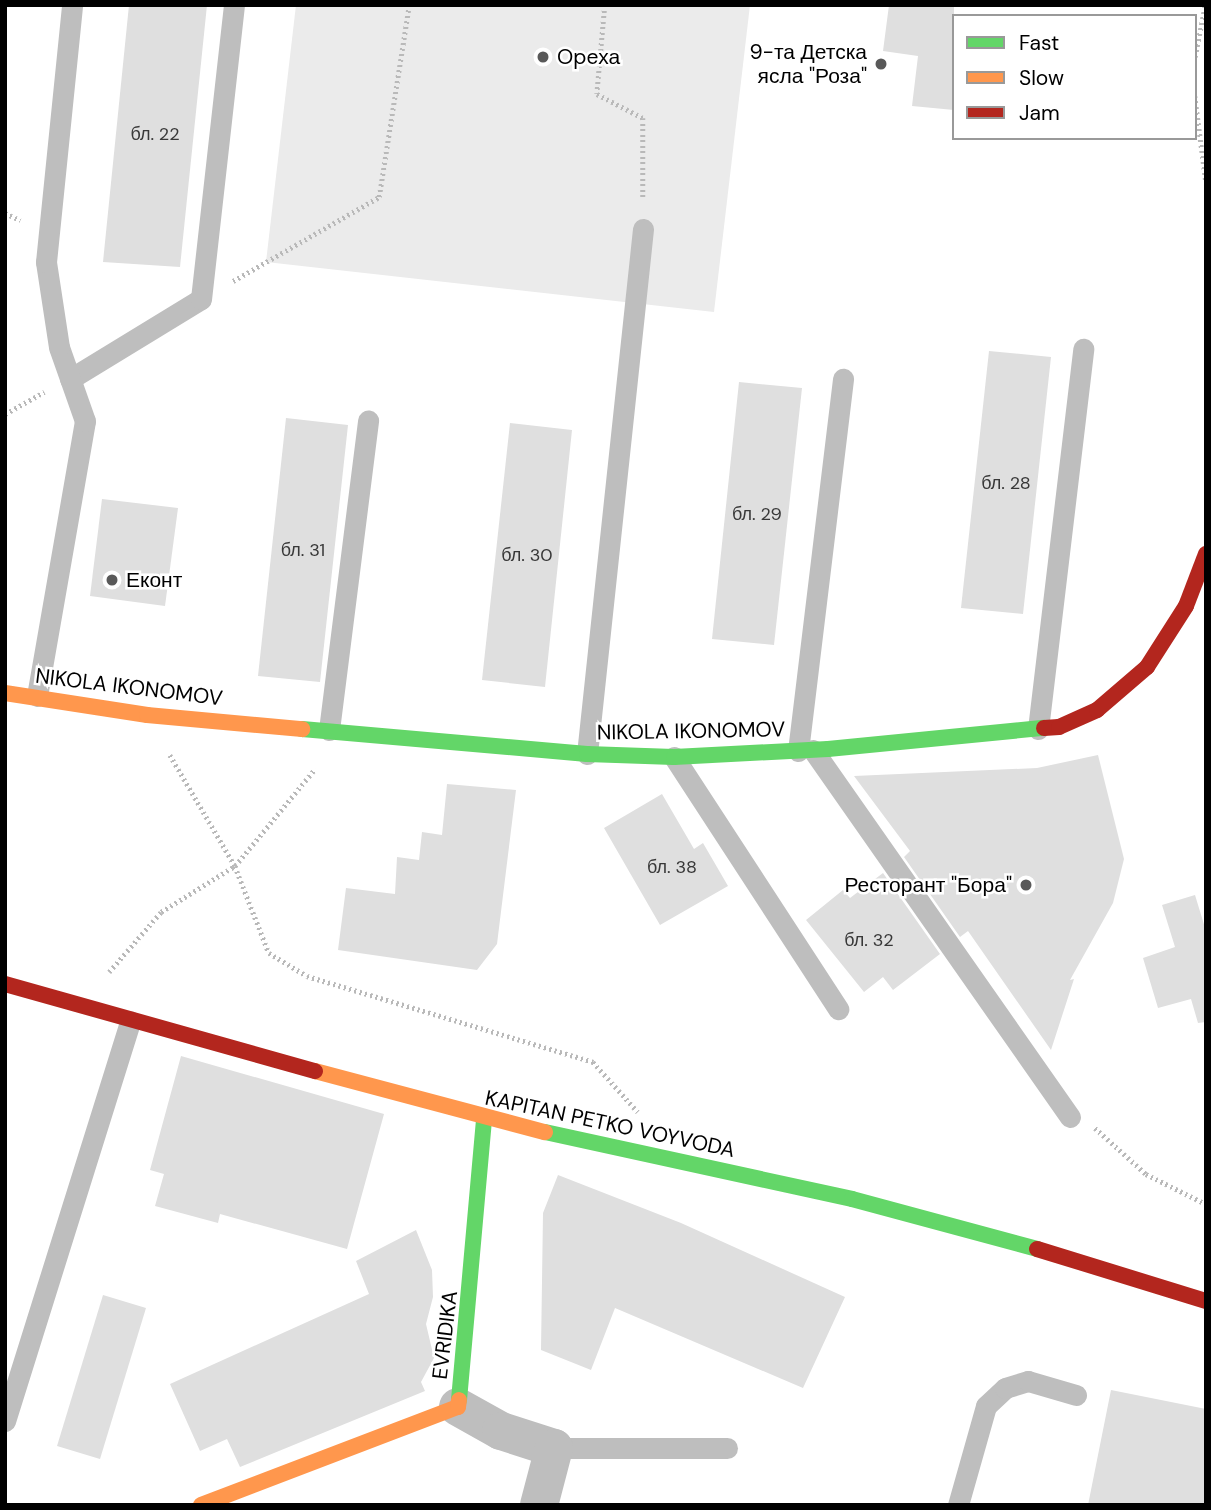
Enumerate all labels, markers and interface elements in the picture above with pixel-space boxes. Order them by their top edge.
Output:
legend [952,14,1197,140]
text: Fast [1019,29,1059,57]
place label: 9-та Детска ясла "Роза" [749,39,867,89]
place label: Opeха [557,44,620,70]
marker: Opeха [535,49,551,65]
marker: 9-та Детска ясла "Роза" [873,56,889,72]
text: Slow [1019,64,1064,92]
text: Jam [1019,99,1060,127]
house number: бл. 22 [130,123,180,145]
house number: бл. 28 [981,472,1031,494]
house number: бл. 29 [732,503,782,525]
house number: бл. 31 [281,539,325,561]
house number: бл. 30 [501,544,553,566]
place label: Еконт [126,567,182,593]
marker: Еконт [104,572,120,588]
street label: NIKOLA IKONOMOV [34,663,224,711]
street label: NIKOLA IKONOMOV [597,717,785,745]
house number: бл. 38 [647,856,697,878]
place label: Ресторант "Бора" [844,872,1012,898]
marker: Ресторант "Бора" [1018,877,1034,893]
house number: бл. 32 [844,929,894,951]
street label: KAPITAN PETKO VOYVODA [483,1085,737,1163]
street label: EVRIDIKA [427,1289,463,1381]

